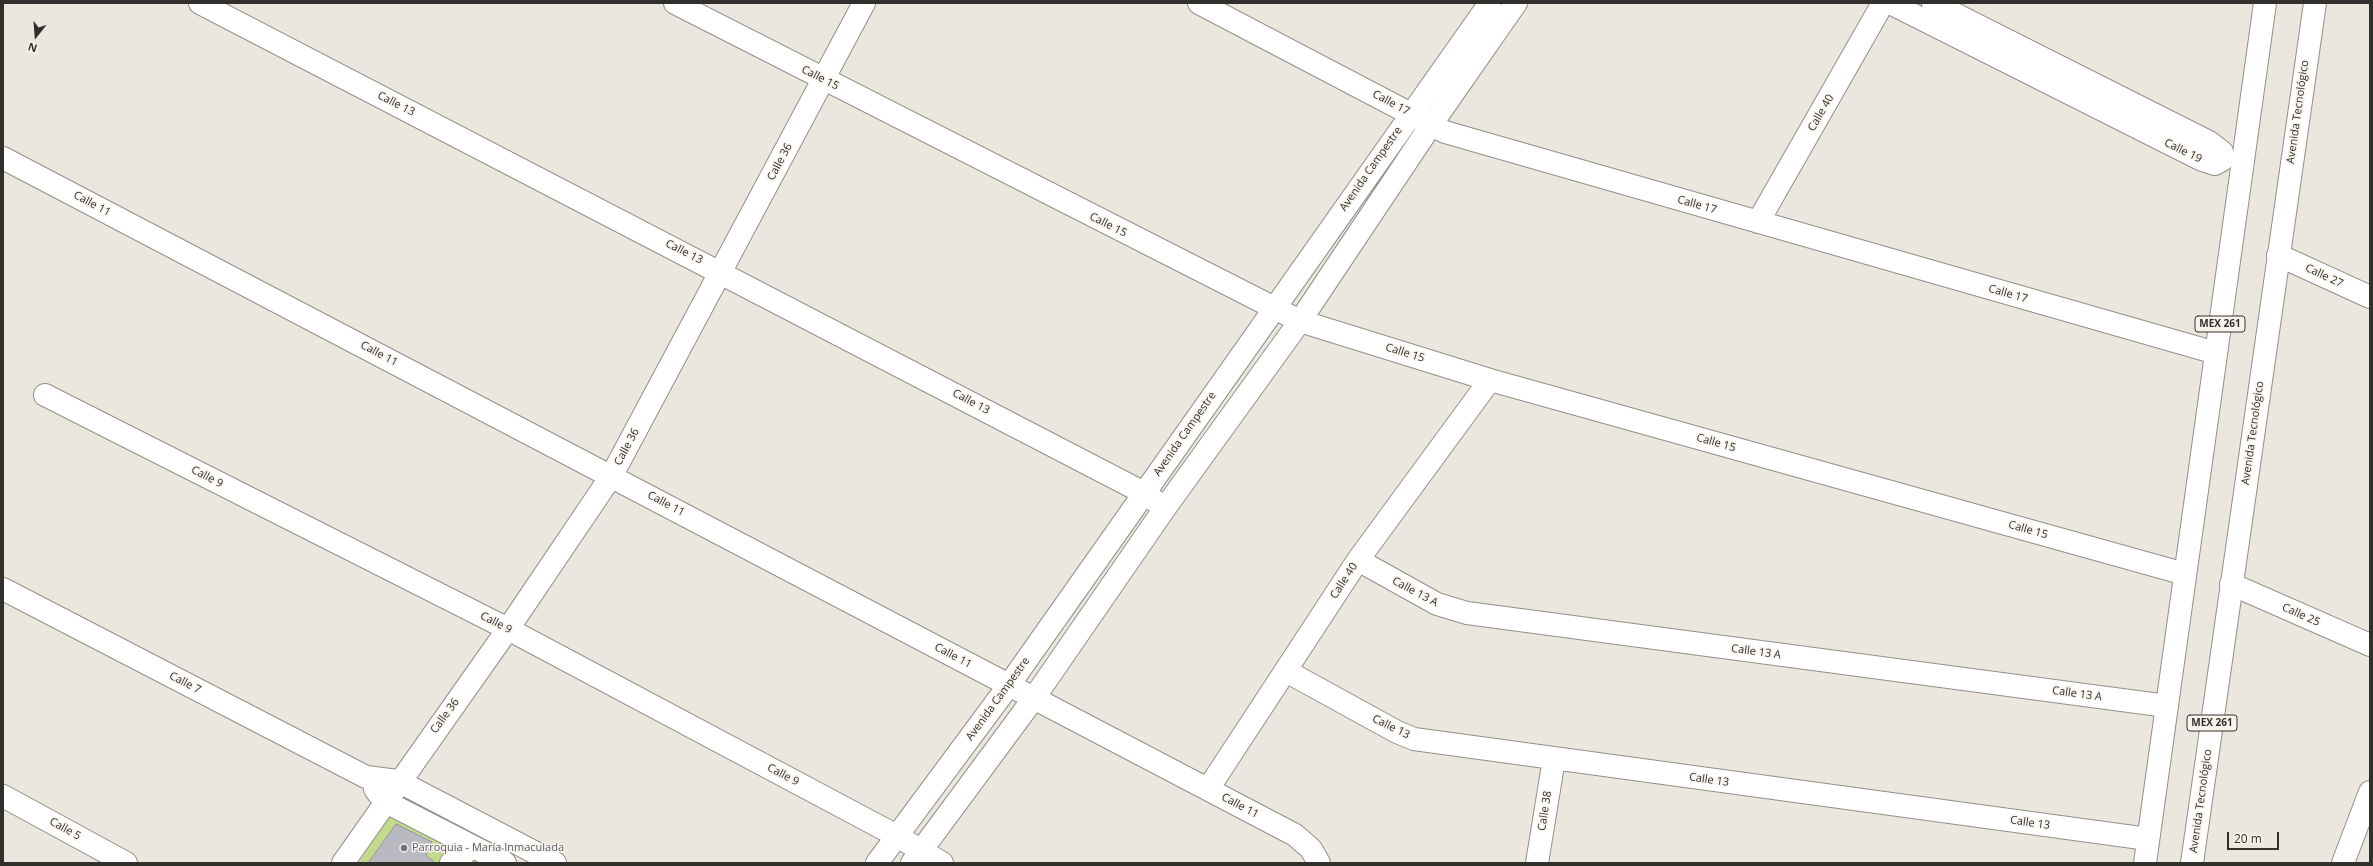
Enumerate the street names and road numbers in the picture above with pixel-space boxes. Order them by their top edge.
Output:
street label: Avenida Tecnológico [2284,59,2312,165]
street label: Calle 15 [799,63,841,93]
street label: Calle 17 [1370,88,1412,118]
street label: Calle 13 [375,89,417,119]
street label: Calle 40 [1805,92,1837,134]
street label: Avenida Campestre [1337,124,1405,214]
street label: Calle 19 [2162,136,2204,166]
street label: Calle 36 [765,141,795,183]
street label: Calle 11 [71,189,113,219]
street label: Calle 17 [1676,193,1718,217]
street label: Calle 15 [1087,210,1129,240]
street label: Calle 13 [663,237,705,267]
street label: Calle 27 [2303,262,2345,290]
street label: Calle 17 [1987,282,2029,306]
road number: MEX 261 [2195,316,2245,332]
street label: Calle 11 [358,339,400,369]
street label: Calle 15 [1384,341,1426,365]
street label: Avenida Tecnológico [2239,380,2267,486]
street label: Calle 13 [950,387,992,417]
street label: Avenida Campestre [1151,389,1219,479]
street label: Calle 36 [612,426,642,468]
street label: Calle 15 [1695,431,1737,455]
street label: Calle 9 [189,463,225,491]
street label: Calle 11 [645,489,687,519]
street label: Calle 15 [2007,518,2049,542]
street label: Calle 40 [1328,561,1360,601]
street label: Calle 13 A [1390,574,1440,610]
street label: Calle 25 [2280,601,2322,629]
street label: Calle 9 [478,609,514,637]
street label: Calle 11 [932,641,974,671]
street label: Calle 13 A [1730,642,1782,662]
street label: Avenida Campestre [963,655,1033,743]
street label: Calle 7 [167,669,203,697]
street label: Calle 13 A [2051,684,2103,704]
street label: Calle 36 [428,696,462,736]
street label: Calle 13 [1370,712,1412,742]
road number: MEX 261 [2187,715,2237,731]
street label: Avenida Tecnológico [2187,748,2215,854]
street label: Calle 9 [765,761,801,789]
street label: Calle 13 [1688,771,1730,789]
street label: Calle 38 [1535,790,1555,832]
street label: Calle 11 [1219,791,1261,821]
street label: Calle 13 [2009,814,2051,832]
street label: Calle 5 [47,815,83,843]

